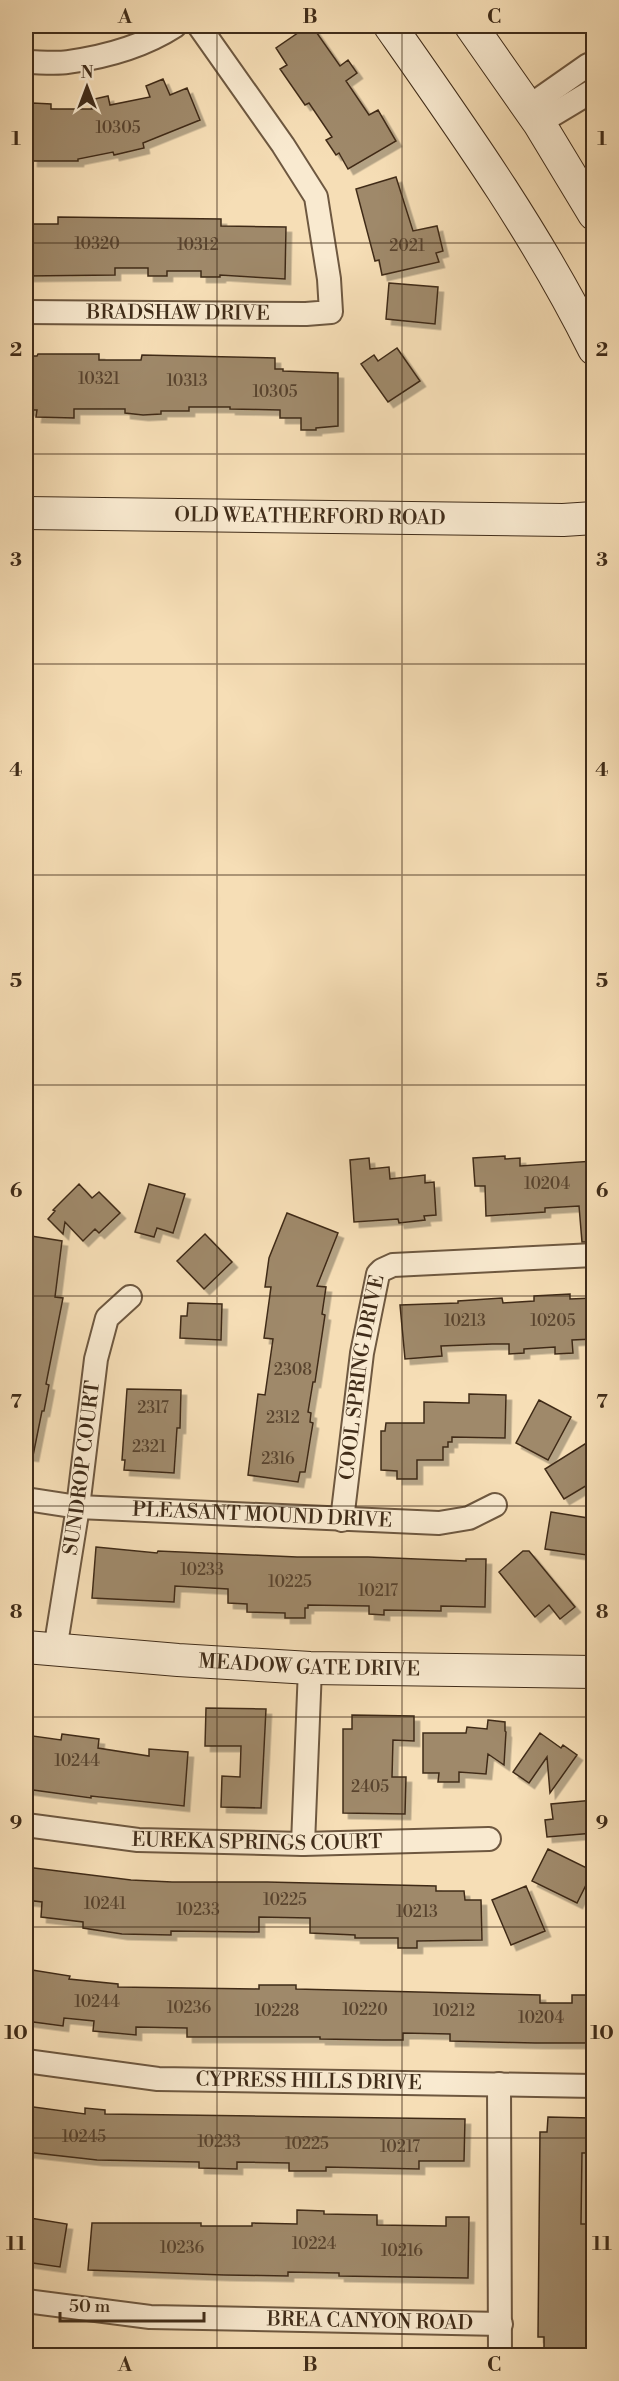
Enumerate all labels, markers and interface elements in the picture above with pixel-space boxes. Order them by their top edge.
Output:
text: A [117,5,133,30]
text: B [302,5,318,30]
text: C [487,5,501,30]
north arrow [57,57,117,117]
text: N [81,63,94,83]
house number: 10305 [95,118,141,138]
text: 1 [11,127,21,152]
text: 1 [597,127,607,152]
house number: 10320 [74,234,120,254]
house number: 10312 [177,235,219,255]
house number: 2021 [389,236,425,256]
street label: BRADSHAW DRIVE [85,300,270,326]
text: 2 [10,338,22,363]
text: 2 [596,338,608,363]
house number: 10321 [78,369,120,389]
house number: 10313 [166,371,208,391]
house number: 10305 [252,382,298,402]
street label: OLD WEATHERFORD ROAD [174,502,446,531]
text: 3 [10,548,22,573]
text: 3 [596,548,608,573]
text: 4 [9,758,23,783]
text: 4 [595,758,609,783]
text: 5 [10,969,22,994]
text: 5 [596,969,608,994]
house number: 10204 [524,1174,570,1194]
text: 6 [10,1179,23,1204]
text: 6 [596,1179,609,1204]
street label: COOL SPRING DRIVE [334,1273,390,1481]
house number: 10213 [444,1311,486,1331]
house number: 10205 [530,1311,576,1331]
house number: 2308 [274,1360,312,1380]
street label: SUNDROP COURT [58,1379,106,1557]
text: 7 [10,1390,22,1415]
text: 7 [596,1390,608,1415]
house number: 2317 [137,1398,169,1418]
house number: 2312 [266,1408,300,1428]
house number: 2321 [132,1437,166,1457]
house number: 2316 [261,1449,295,1469]
street label: PLEASANT MOUND DRIVE [132,1497,393,1533]
house number: 10233 [180,1560,224,1580]
house number: 10225 [268,1572,312,1592]
house number: 10217 [358,1581,398,1601]
text: 8 [10,1600,23,1625]
text: 8 [596,1600,609,1625]
street label: MEADOW GATE DRIVE [198,1649,420,1682]
house number: 10244 [54,1751,100,1771]
house number: 2405 [351,1777,389,1797]
text: 9 [10,1811,22,1836]
text: 9 [596,1811,608,1836]
street label: EUREKA SPRINGS COURT [131,1827,383,1857]
house number: 10225 [263,1890,307,1910]
house number: 10241 [84,1894,126,1914]
house number: 10233 [176,1900,220,1920]
house number: 10213 [396,1902,438,1922]
house number: 10244 [74,1992,120,2012]
house number: 10236 [167,1998,211,2018]
house number: 10220 [342,2000,388,2020]
house number: 10228 [255,2001,300,2021]
house number: 10212 [433,2001,475,2021]
house number: 10204 [518,2008,564,2028]
text: 10 [4,2021,28,2046]
text: 10 [590,2021,614,2046]
street label: CYPRESS HILLS DRIVE [196,2067,422,2096]
house number: 10245 [62,2127,106,2147]
house number: 10233 [197,2132,241,2152]
house number: 10225 [285,2134,329,2154]
house number: 10217 [380,2137,420,2157]
text: 11 [6,2232,26,2257]
text: 11 [592,2232,612,2257]
house number: 10224 [292,2234,337,2254]
house number: 10236 [160,2238,204,2258]
house number: 10216 [381,2241,423,2261]
scale bar [60,2285,204,2323]
text: 50 m [69,2295,111,2318]
street label: BREA CANYON ROAD [266,2307,473,2336]
text: A [117,2353,133,2378]
text: B [302,2353,318,2378]
text: C [487,2353,501,2378]

